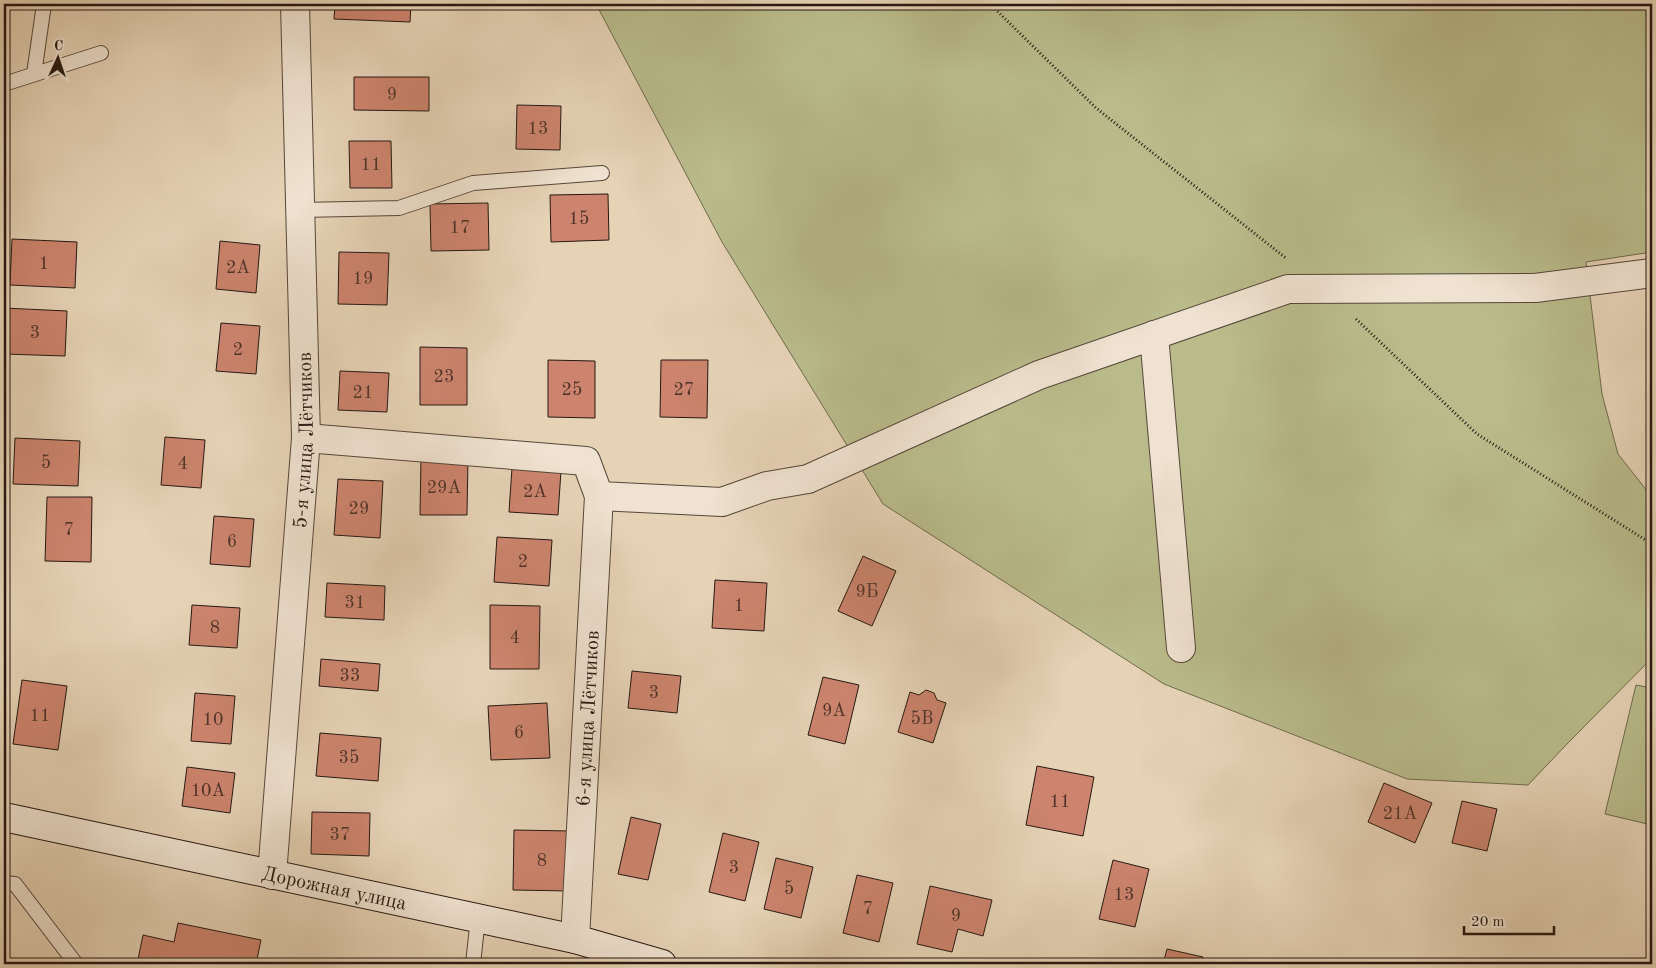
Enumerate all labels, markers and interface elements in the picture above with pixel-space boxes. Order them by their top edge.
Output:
north arrow [32,32,82,82]
text: С [54,39,64,53]
house number: 9 [387,86,397,104]
house number: 13 [528,120,548,138]
house number: 11 [361,156,381,174]
house number: 15 [569,210,589,228]
house number: 17 [450,219,470,237]
house number: 1 [39,255,49,273]
house number: 2А [226,259,250,277]
house number: 19 [353,270,373,288]
house number: 3 [30,324,40,342]
house number: 2 [233,341,243,359]
street label: 5-я улица Лётчиков [291,352,318,529]
house number: 23 [434,368,454,386]
house number: 25 [562,381,582,399]
house number: 27 [674,381,694,399]
house number: 21 [353,384,373,402]
house number: 5 [41,454,51,472]
house number: 4 [178,455,188,473]
house number: 29А [427,479,462,497]
house number: 2А [523,483,547,501]
house number: 29 [349,500,369,518]
house number: 7 [64,521,74,539]
house number: 6 [227,533,237,551]
house number: 2 [518,553,528,571]
house number: 9Б [855,583,879,601]
house number: 31 [345,594,365,612]
house number: 1 [734,597,744,615]
house number: 8 [210,619,220,637]
house number: 4 [510,629,520,647]
street label: 6-я улица Лётчиков [574,630,604,807]
house number: 33 [340,667,360,685]
house number: 3 [649,684,659,702]
house number: 9А [822,702,846,720]
house number: 11 [30,707,50,725]
house number: 5В [911,710,933,728]
house number: 10 [203,711,223,729]
house number: 6 [514,724,524,742]
house number: 35 [339,749,359,767]
house number: 10А [191,782,226,800]
house number: 11 [1050,793,1070,811]
house number: 21А [1383,805,1418,823]
house number: 37 [330,826,350,844]
house number: 8 [537,852,547,870]
house number: 3 [729,859,739,877]
street label: Дорожная улица [260,864,408,915]
house number: 5 [784,880,794,898]
house number: 13 [1114,886,1134,904]
house number: 7 [863,900,873,918]
scale bar [1464,903,1554,935]
house number: 9 [951,907,961,925]
text: 20 m [1471,915,1505,930]

